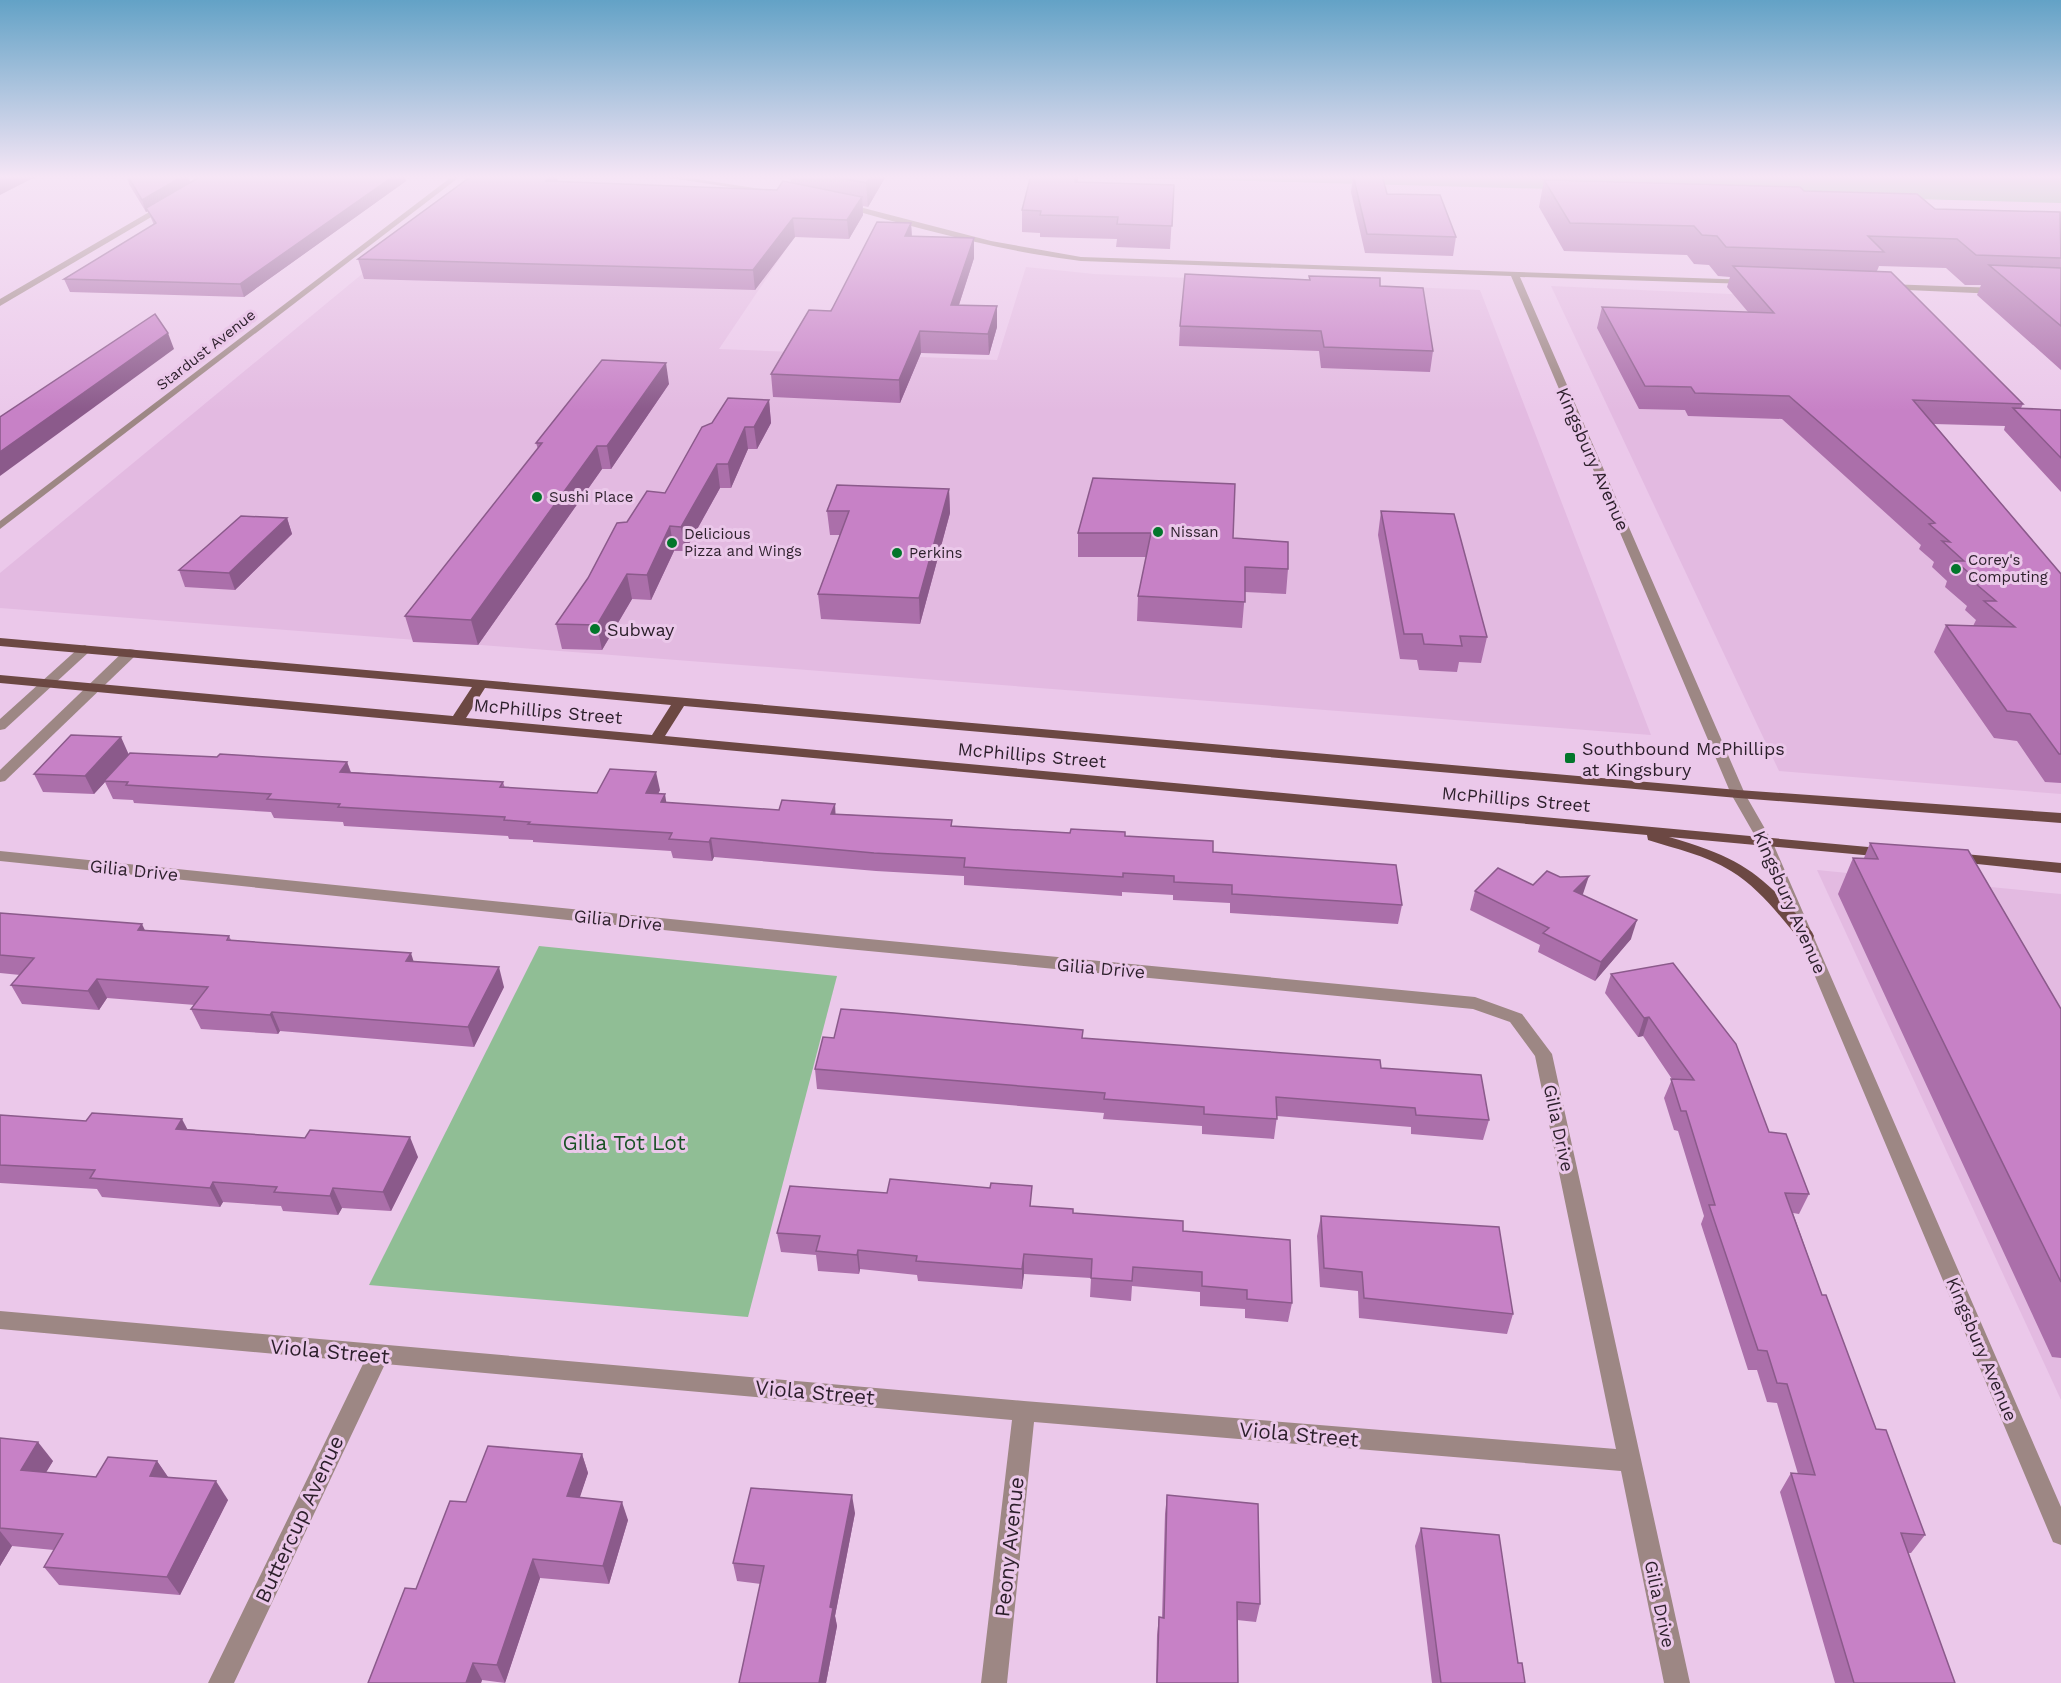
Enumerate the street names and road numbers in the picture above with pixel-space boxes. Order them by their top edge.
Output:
street label: Stardust Avenue [153,306,259,394]
street label: Kingsbury Avenue [1552,384,1634,534]
street label: McPhillips Street [473,694,624,728]
street label: McPhillips Street [957,738,1108,772]
street label: McPhillips Street [1441,782,1592,816]
street label: Kingsbury Avenue [1749,827,1831,977]
street label: Gilia Drive [89,855,179,885]
street label: Gilia Drive [573,905,663,935]
street label: Gilia Drive [1056,954,1146,982]
street label: Gilia Drive [1539,1082,1579,1174]
street label: Kingsbury Avenue [1942,1274,2022,1424]
street label: Viola Street [269,1333,391,1369]
street label: Viola Street [754,1374,876,1410]
street label: Viola Street [1238,1416,1360,1452]
street label: Buttercup Avenue [249,1431,349,1607]
street label: Peony Avenue [989,1476,1029,1618]
street label: Gilia Drive [1640,1558,1680,1650]

